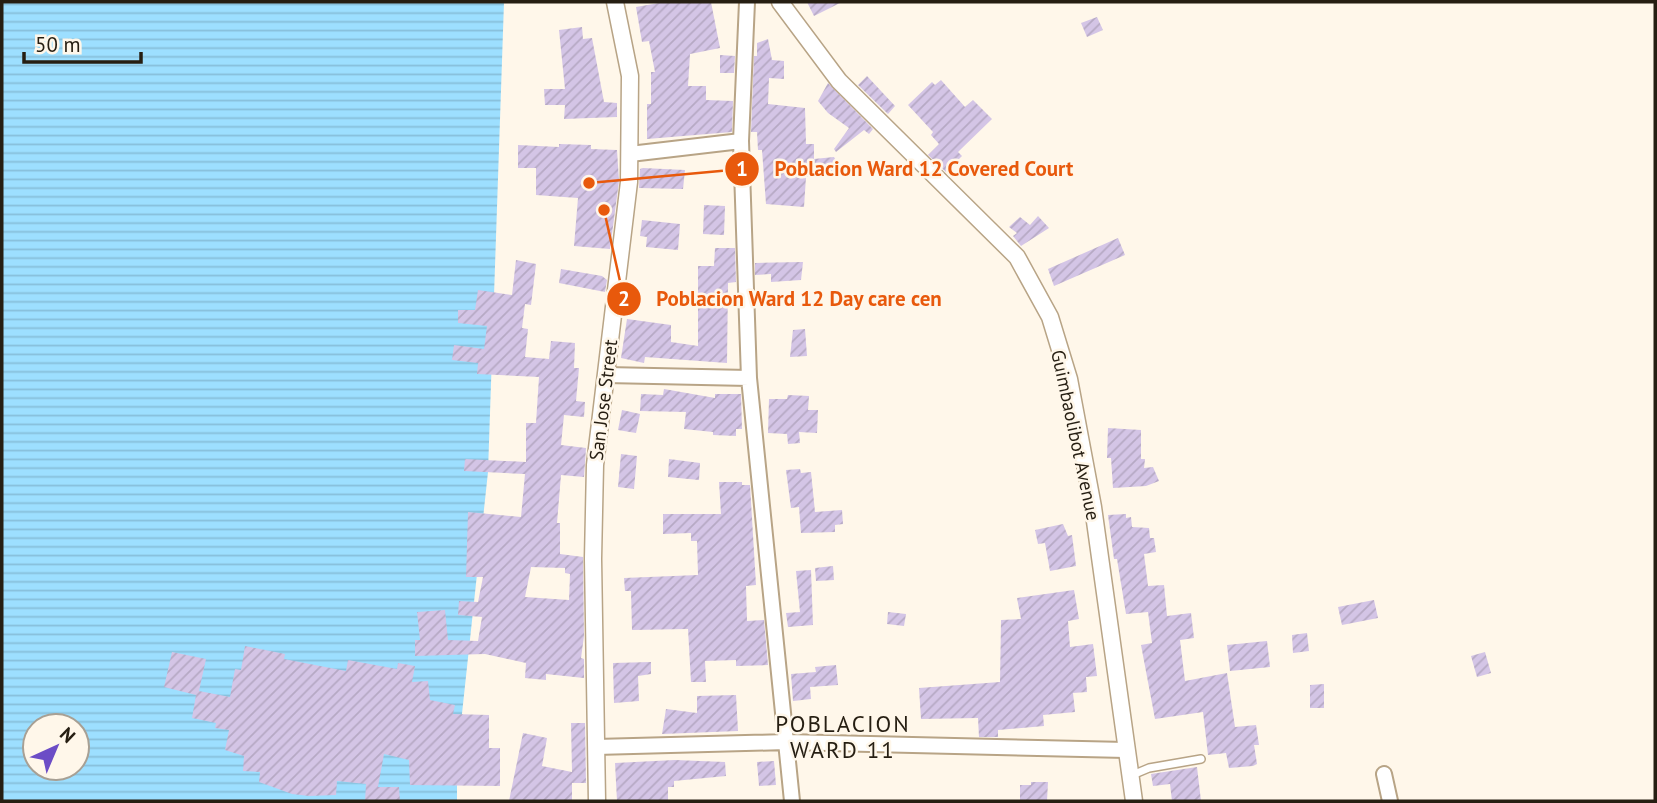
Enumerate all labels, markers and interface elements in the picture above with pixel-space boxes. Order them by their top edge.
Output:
scale bar [24,21,142,65]
text: 50 m [35,31,81,58]
callout: Poblacion Ward 12 Covered Court [725,148,1088,190]
text: 1 [736,155,748,182]
text: Poblacion Ward 12 Covered Court [775,155,1074,182]
callout: Poblacion Ward 12 Day care cen [606,278,956,320]
text: 2 [618,285,630,312]
text: Poblacion Ward 12 Day care cen [656,285,942,312]
street label: San Jose Street [584,337,622,462]
street label: Guimbaolibot Avenue [1046,348,1106,522]
district label: POBLACION WARD 11 [775,709,911,764]
north arrow [21,712,91,782]
text: N [55,722,81,748]

